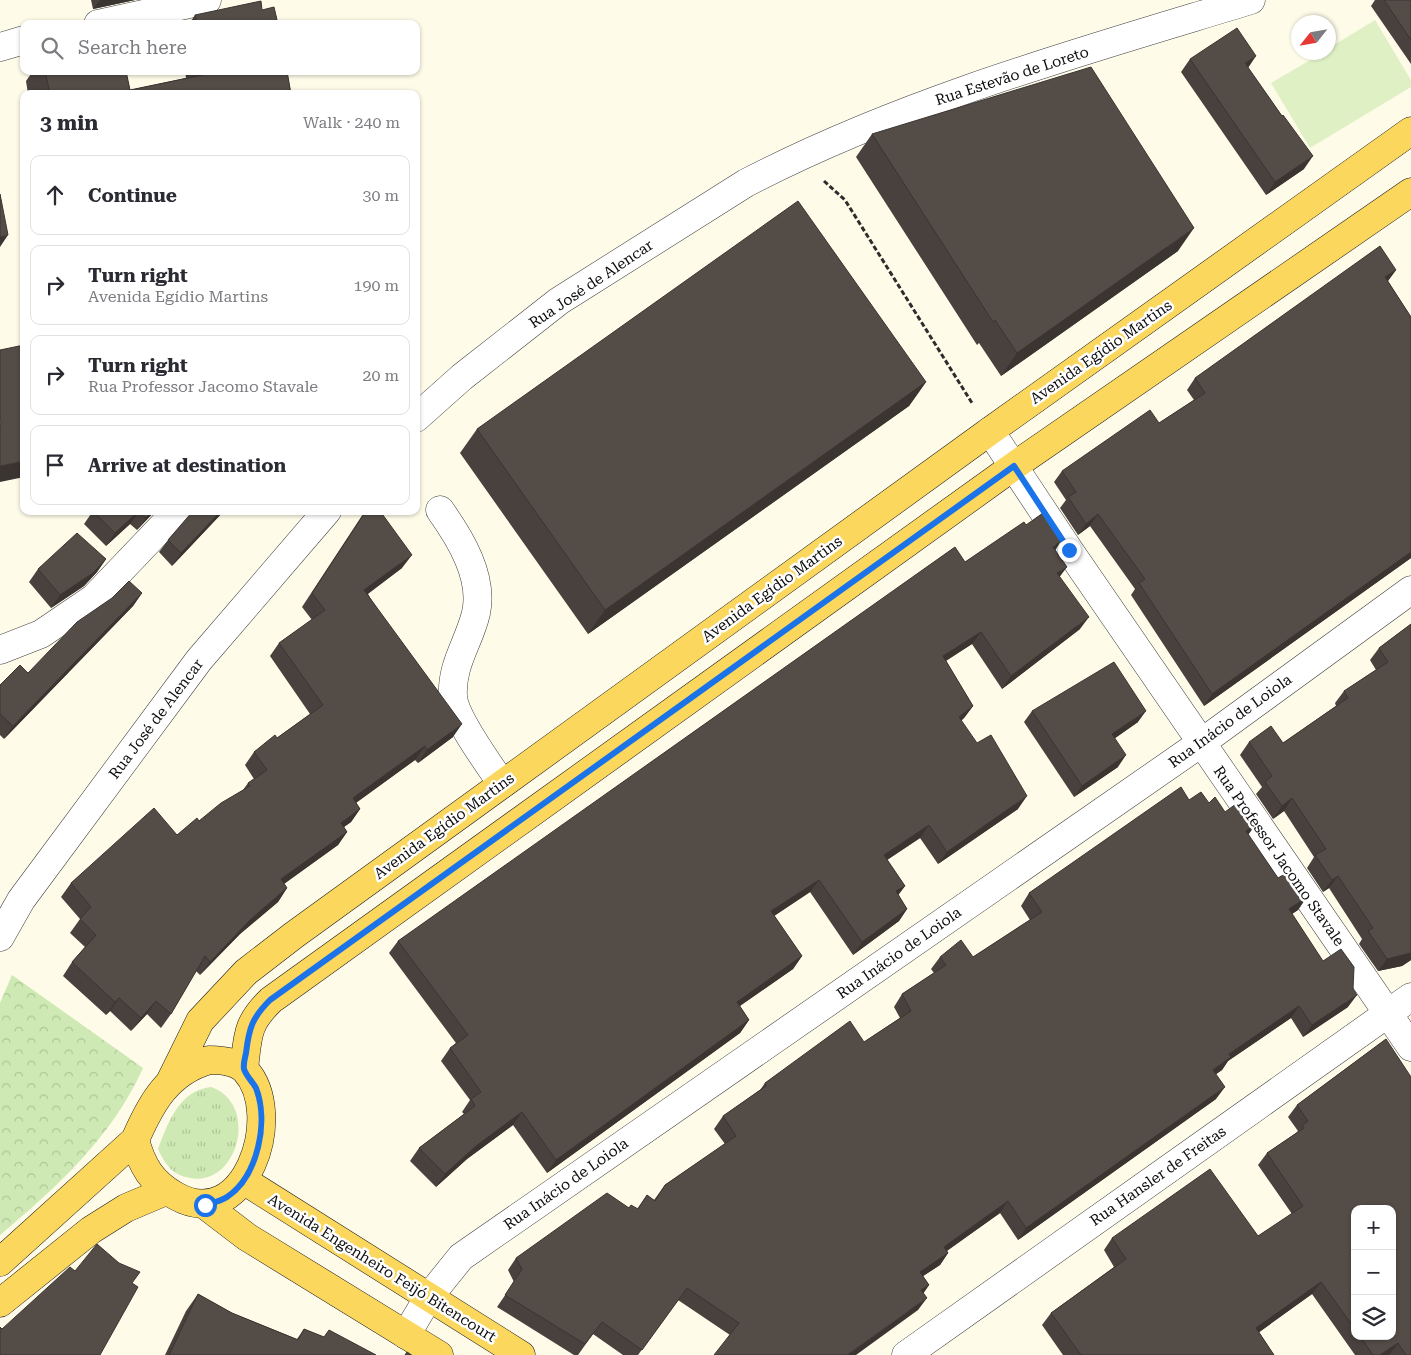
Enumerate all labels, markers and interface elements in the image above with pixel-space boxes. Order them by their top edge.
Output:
north arrow [1291,15,1336,60]
search box [20,20,420,75]
icon: search [38,34,66,62]
text: Search here [78,36,187,59]
street label: Rua Estevão de Loreto [933,43,1091,109]
text: 3 min [40,111,98,135]
text: Walk · 240 m [303,113,400,132]
icon: ahead [41,181,69,209]
text: Continue [88,184,177,207]
text: 30 m [362,186,399,205]
street label: Rua José de Alencar [526,236,656,332]
text: Turn right [88,264,188,287]
icon: right [41,271,69,299]
text: 190 m [353,276,399,295]
text: Avenida Egídio Martins [88,287,268,306]
street label: Avenida Egídio Martins [1027,296,1175,408]
text: Turn right [88,354,188,377]
icon: right [41,361,69,389]
text: 20 m [362,366,399,385]
text: Rua Professor Jacomo Stavale [88,377,318,396]
icon: arrive [41,451,69,479]
text: Arrive at destination [88,454,286,477]
street label: Avenida Egídio Martins [698,532,846,646]
route end [1058,539,1081,562]
street label: Rua José de Alencar [105,655,207,783]
street label: Rua Inácio de Loiola [1165,670,1295,772]
street label: Rua Professor Jacomo Stavale [1210,762,1348,950]
street label: Avenida Egídio Martins [370,769,518,883]
street label: Rua Inácio de Loiola [833,903,965,1003]
street label: Rua Hansler de Freitas [1087,1122,1229,1230]
street label: Rua Inácio de Loiola [500,1134,632,1234]
street label: Avenida Engenheiro Feijó Bitencourt [265,1190,500,1346]
route start [194,1194,217,1217]
map controls [1351,1205,1396,1340]
button: + [1351,1205,1396,1250]
button: − [1351,1250,1396,1295]
button: layers [1351,1295,1396,1340]

